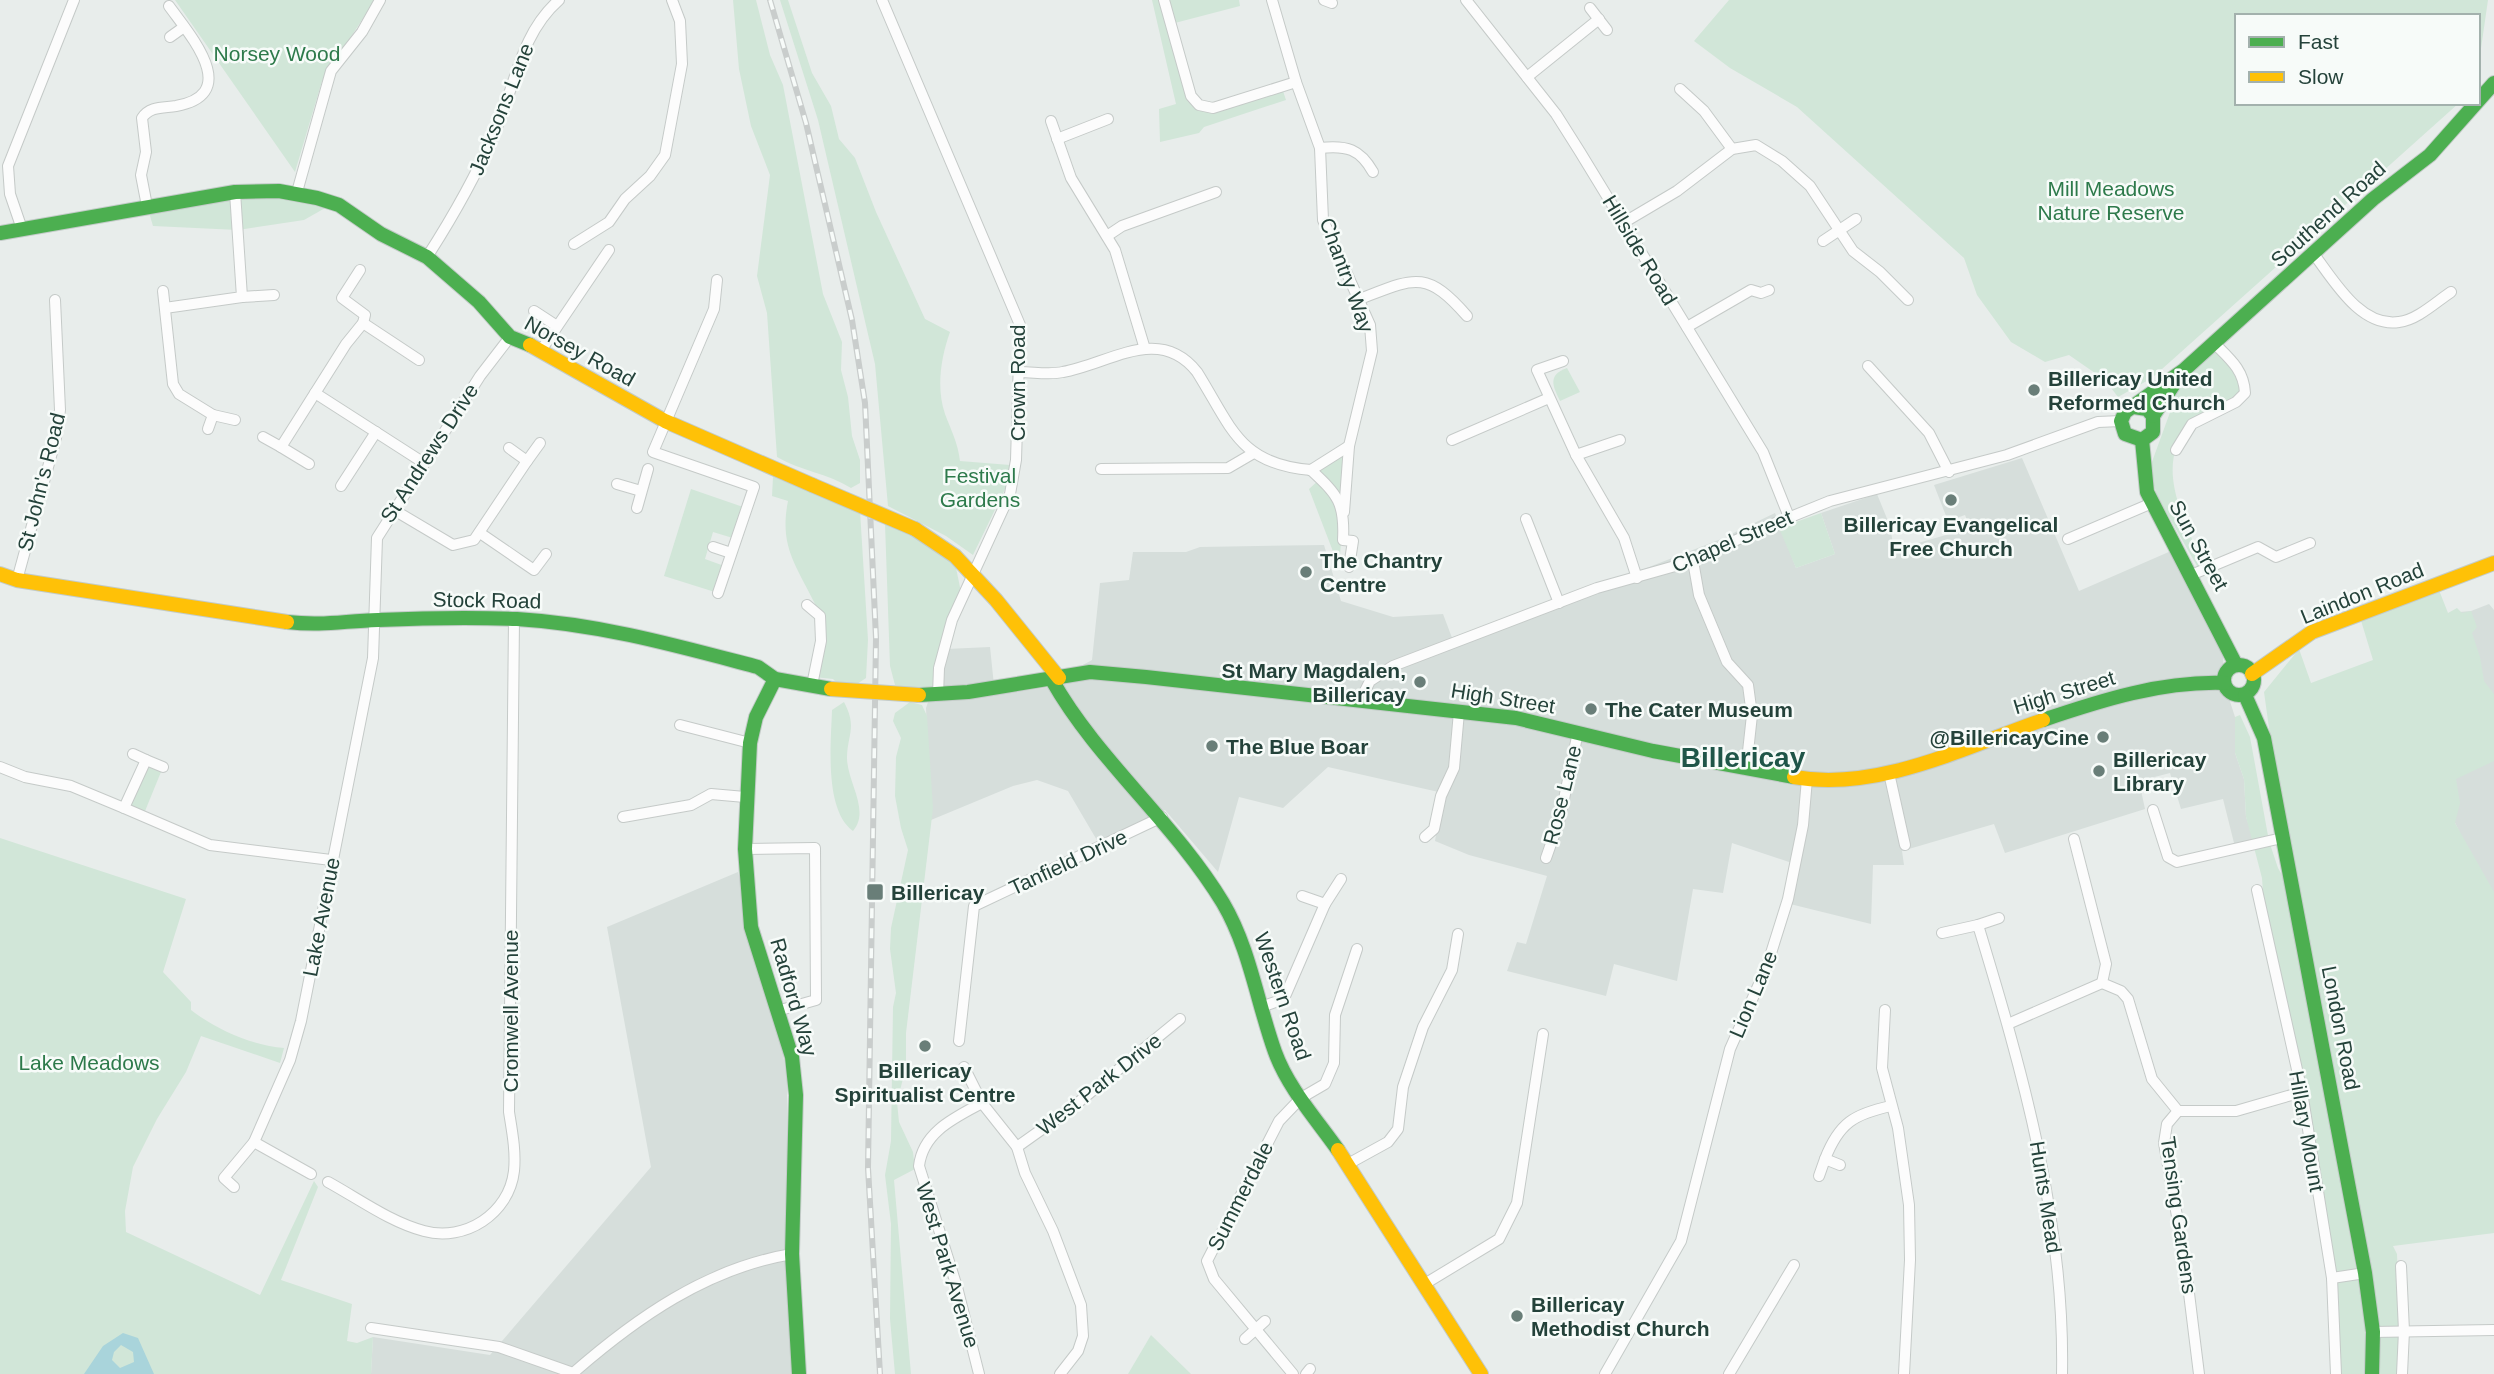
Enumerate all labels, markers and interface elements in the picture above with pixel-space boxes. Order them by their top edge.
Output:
legend [2235,14,2480,105]
text: Fast [2298,30,2339,53]
street label: Jacksons Lane [464,40,538,178]
park label: Norsey Wood [214,42,340,65]
text: Slow [2298,65,2344,88]
street label: Southend Road [2266,157,2390,271]
park label: Mill Meadows Nature Reserve [2037,177,2185,224]
street label: Hillside Road [1598,191,1682,309]
street label: Chantry Way [1316,214,1379,336]
street label: Norsey Road [521,311,639,391]
street label: Crown Road [1006,325,1029,441]
place label: Billericay United Reformed Church [2048,367,2225,414]
street label: St Andrews Drive [375,379,483,527]
marker: Billericay United Reformed Church [2026,382,2042,398]
street label: St John's Road [13,410,69,554]
park label: Festival Gardens [940,464,1020,511]
marker: Billericay Evangelical Free Church [1943,492,1959,508]
street label: Sun Street [2165,496,2233,594]
street label: Chapel Street [1668,505,1796,577]
place label: Billericay Evangelical Free Church [1844,513,2058,560]
place label: The Chantry Centre [1320,549,1443,596]
street label: Laindon Road [2297,558,2427,628]
marker: The Chantry Centre [1298,564,1314,580]
street label: Stock Road [433,588,541,612]
place label: St Mary Magdalen, Billericay [1222,659,1406,706]
street label: High Street [2010,666,2118,718]
marker: St Mary Magdalen, Billericay [1412,674,1428,690]
street label: High Street [1449,678,1557,718]
place label: The Cater Museum [1605,698,1793,721]
marker: The Cater Museum [1583,701,1599,717]
place label: @BillericayCine [1930,726,2089,749]
marker: @BillericayCine [2095,729,2111,745]
place label: The Blue Boar [1226,735,1368,758]
marker: The Blue Boar [1204,738,1220,754]
district label: Billericay [1681,742,1806,773]
street label: Rose Lane [1539,743,1585,847]
place label: Billericay Library [2113,748,2207,795]
marker: Billericay Library [2091,763,2107,779]
street label: Tanfield Drive [1005,825,1131,899]
street label: Lake Avenue [298,855,344,979]
place label: Billericay [891,881,985,904]
marker: Billericay [865,882,885,902]
street label: Cromwell Avenue [499,929,522,1093]
street label: Western Road [1250,929,1316,1063]
street label: Radford Way [766,935,822,1059]
street label: Lion Lane [1724,947,1782,1041]
street label: London Road [2318,964,2364,1092]
street label: West Park Drive [1032,1028,1166,1140]
marker: Billericay Spiritualist Centre [917,1038,933,1054]
park label: Lake Meadows [18,1051,160,1074]
place label: Billericay Spiritualist Centre [835,1059,1015,1106]
street label: Hillary Mount [2285,1069,2329,1193]
street label: Tensing Gardens [2157,1135,2201,1295]
street label: Summerdale [1203,1138,1277,1254]
street label: Hunts Mead [2026,1139,2066,1255]
street label: West Park Avenue [912,1179,984,1351]
place label: Billericay Methodist Church [1531,1293,1710,1340]
marker: Billericay Methodist Church [1509,1308,1525,1324]

